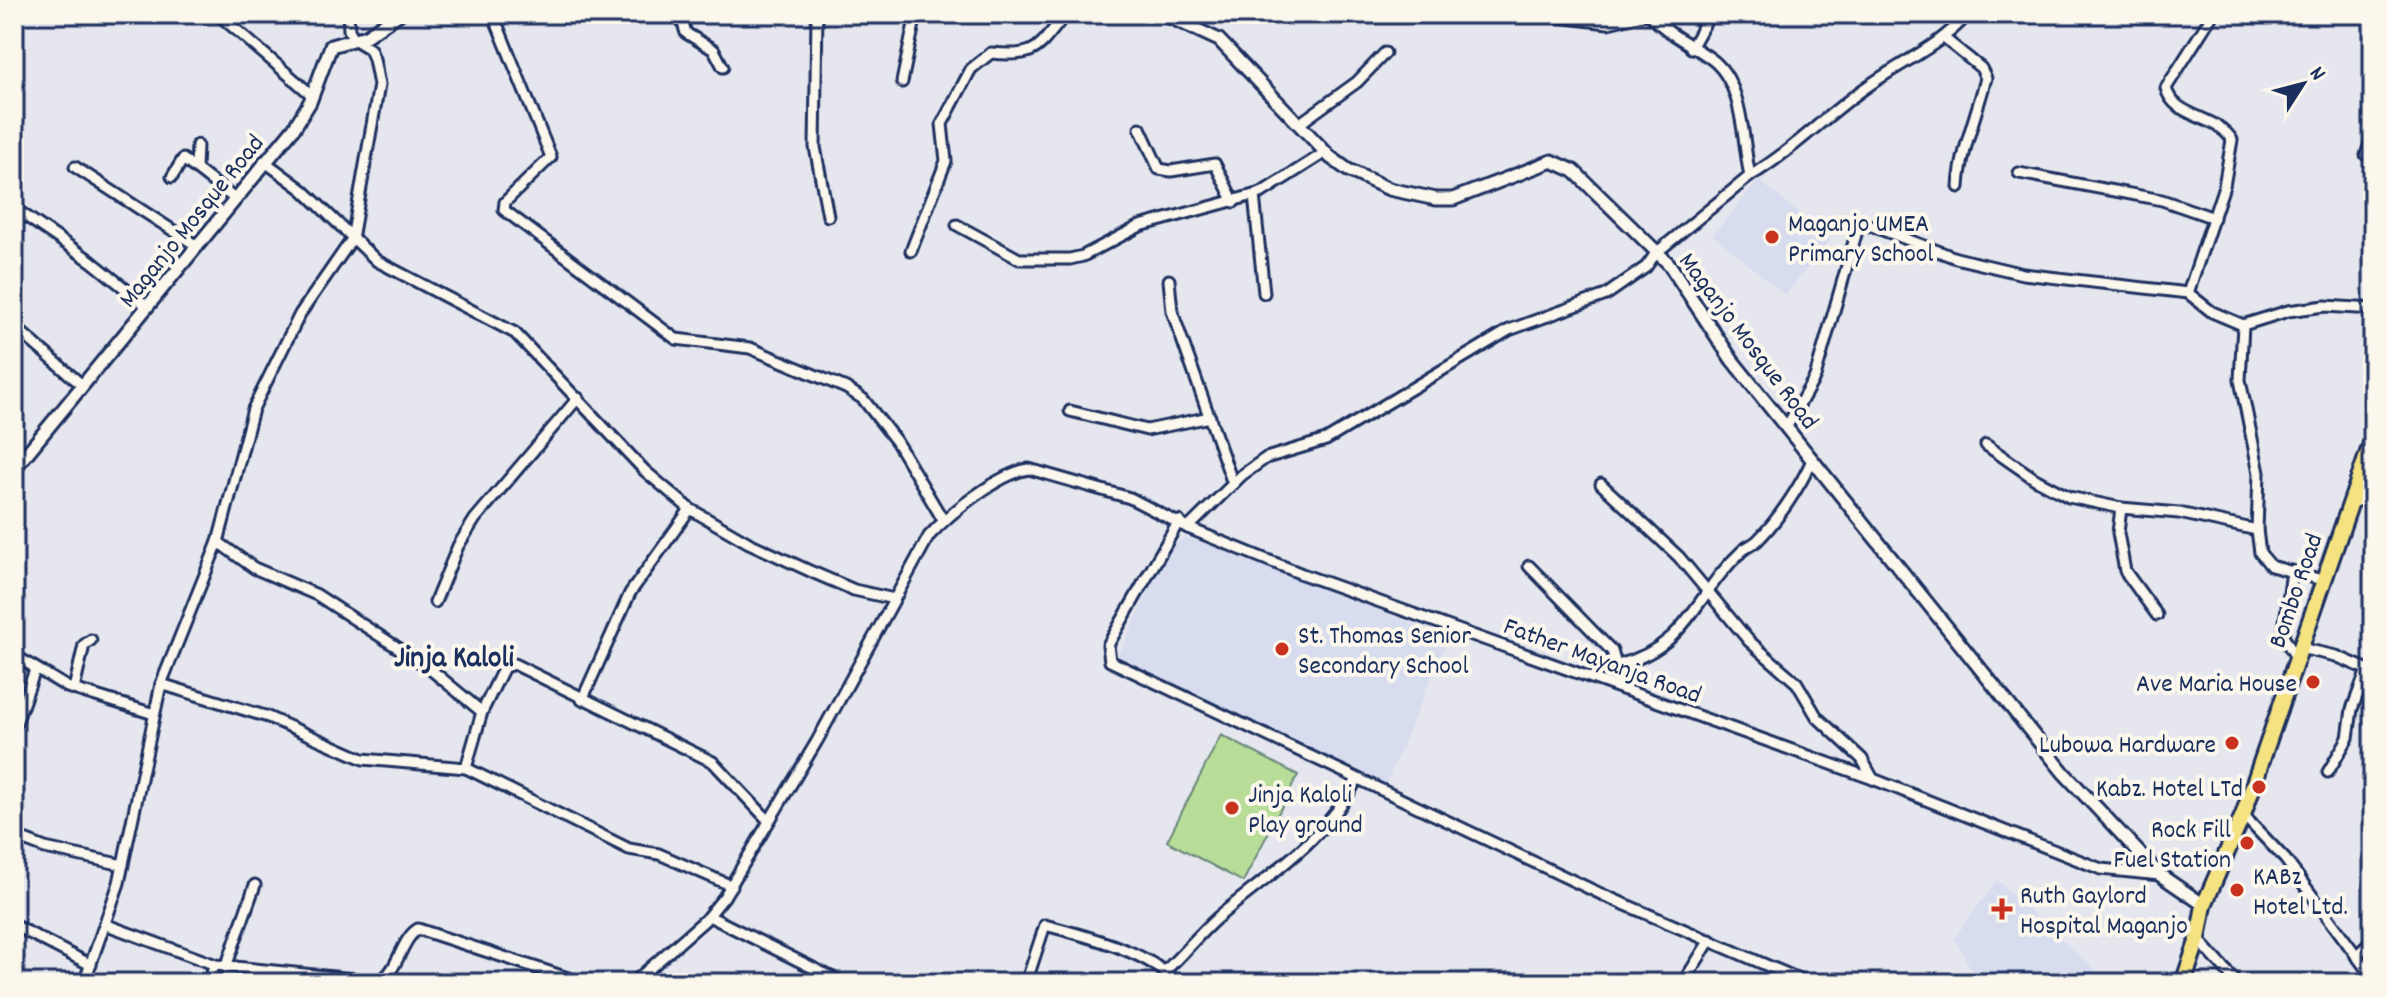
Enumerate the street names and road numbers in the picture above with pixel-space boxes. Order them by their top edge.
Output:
street label: Maganjo Mosque Road [111,127,274,317]
street label: Maganjo Mosque Road [1668,246,1826,439]
street label: Bombo Road [2260,529,2334,654]
street label: Father Mayanja Road [1498,609,1706,715]

